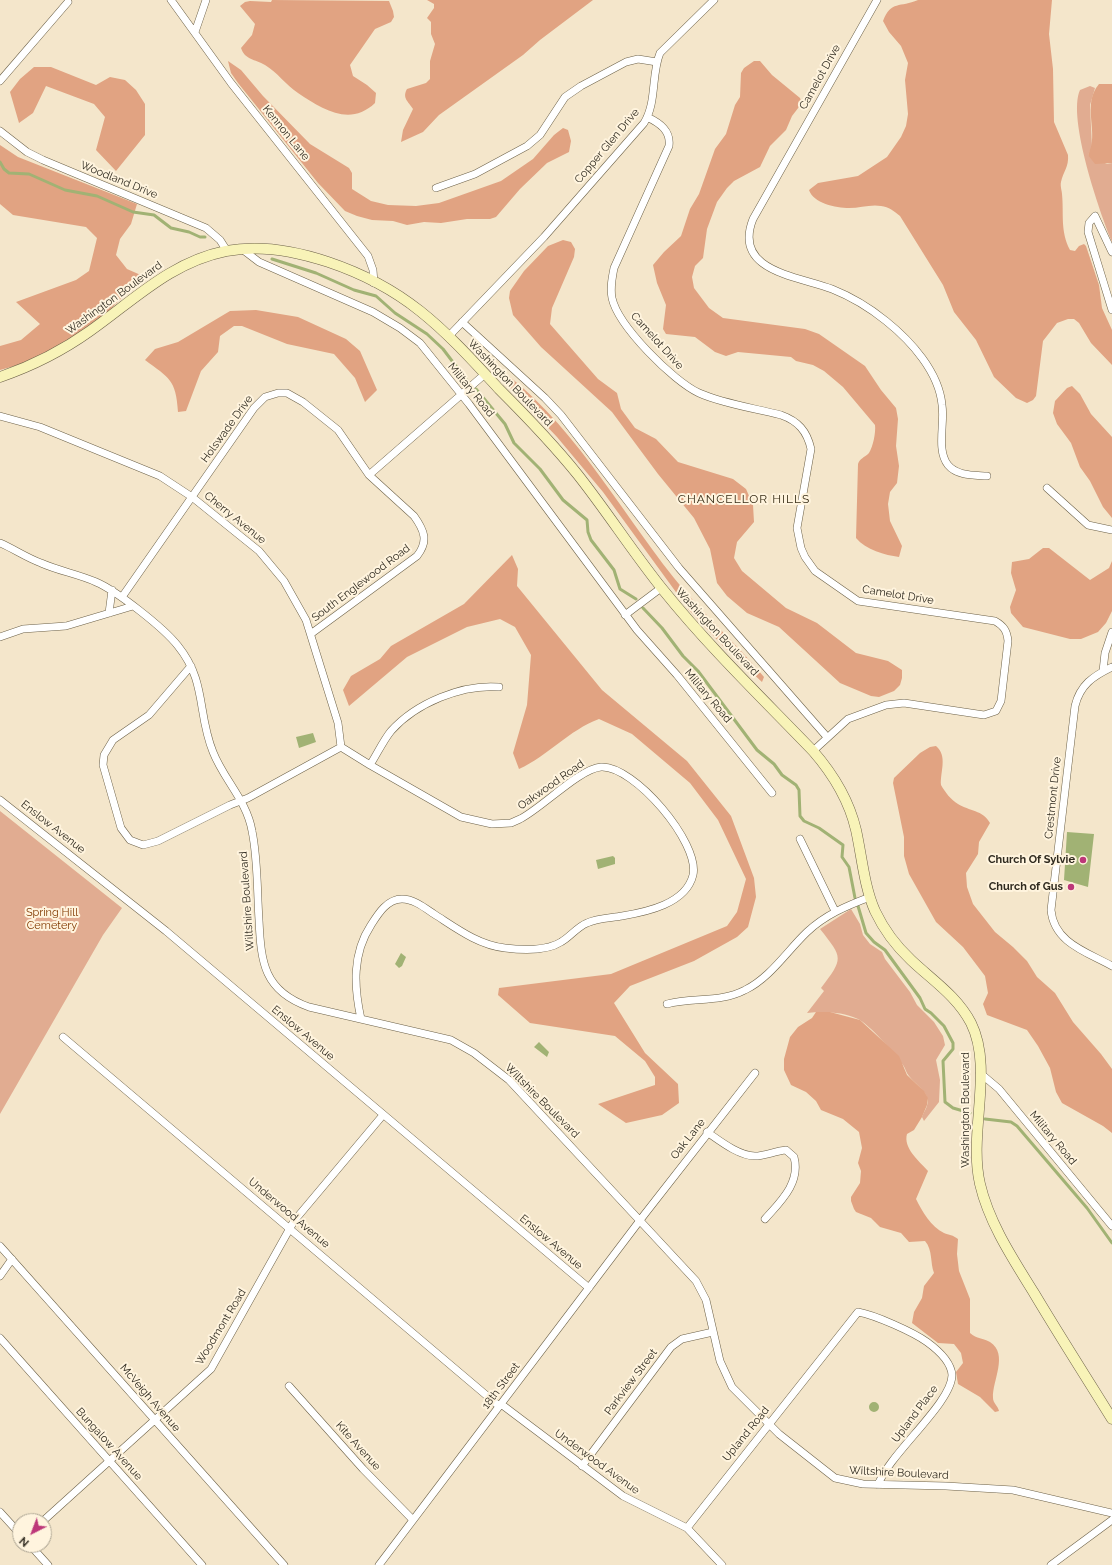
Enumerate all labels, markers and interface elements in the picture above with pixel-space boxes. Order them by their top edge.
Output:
street label: Camelot Drive [797,42,843,112]
street label: Kennon Lane [260,103,312,163]
street label: Copper Glen Drive [572,106,642,186]
street label: Woodland Drive [79,159,159,201]
street label: Washington Boulevard [63,259,165,337]
street label: Camelot Drive [628,310,686,372]
street label: Washington Boulevard [465,337,555,429]
street label: Military Road [445,360,497,420]
street label: Holswade Drive [198,393,256,465]
street label: Cherry Avenue [202,489,268,547]
district label: CHANCELLOR HILLS [678,492,810,506]
street label: South Englewood Road [309,542,413,624]
street label: Camelot Drive [861,583,935,607]
street label: Washington Boulevard [673,585,761,679]
street label: Military Road [682,666,734,726]
street label: Crestmont Drive [1042,756,1064,840]
street label: Oakwood Road [515,757,587,813]
street label: Enslow Avenue [18,798,88,856]
street label: Wiltshire Boulevard [237,851,257,951]
place label: Church Of Sylvie [988,853,1075,867]
marker: Church Of Sylvie [1078,855,1088,865]
place label: Church of Gus [989,880,1063,894]
marker: Church of Gus [1066,882,1076,892]
park label: Spring Hill Cemetery [26,906,78,932]
street label: Enslow Avenue [269,1003,337,1063]
street label: Washington Boulevard [959,1052,973,1168]
street label: Wiltshire Boulevard [502,1061,582,1141]
street label: Military Road [1027,1108,1079,1168]
street label: Oak Lane [668,1116,708,1162]
street label: Underwood Avenue [246,1175,332,1251]
street label: Enslow Avenue [517,1212,585,1272]
street label: Woodmont Road [193,1286,249,1368]
street label: Parkview Street [602,1346,660,1418]
street label: 18th Street [479,1360,523,1412]
street label: McVeigh Avenue [117,1362,183,1434]
street label: Upland Place [889,1383,941,1445]
street label: Upland Road [720,1404,772,1464]
street label: Bungalow Avenue [73,1405,145,1483]
street label: Kite Avenue [333,1419,383,1473]
street label: Underwood Avenue [552,1427,642,1497]
street label: Wiltshire Boulevard [849,1464,949,1482]
north arrow [12,1513,52,1553]
text: N [17,1534,32,1549]

